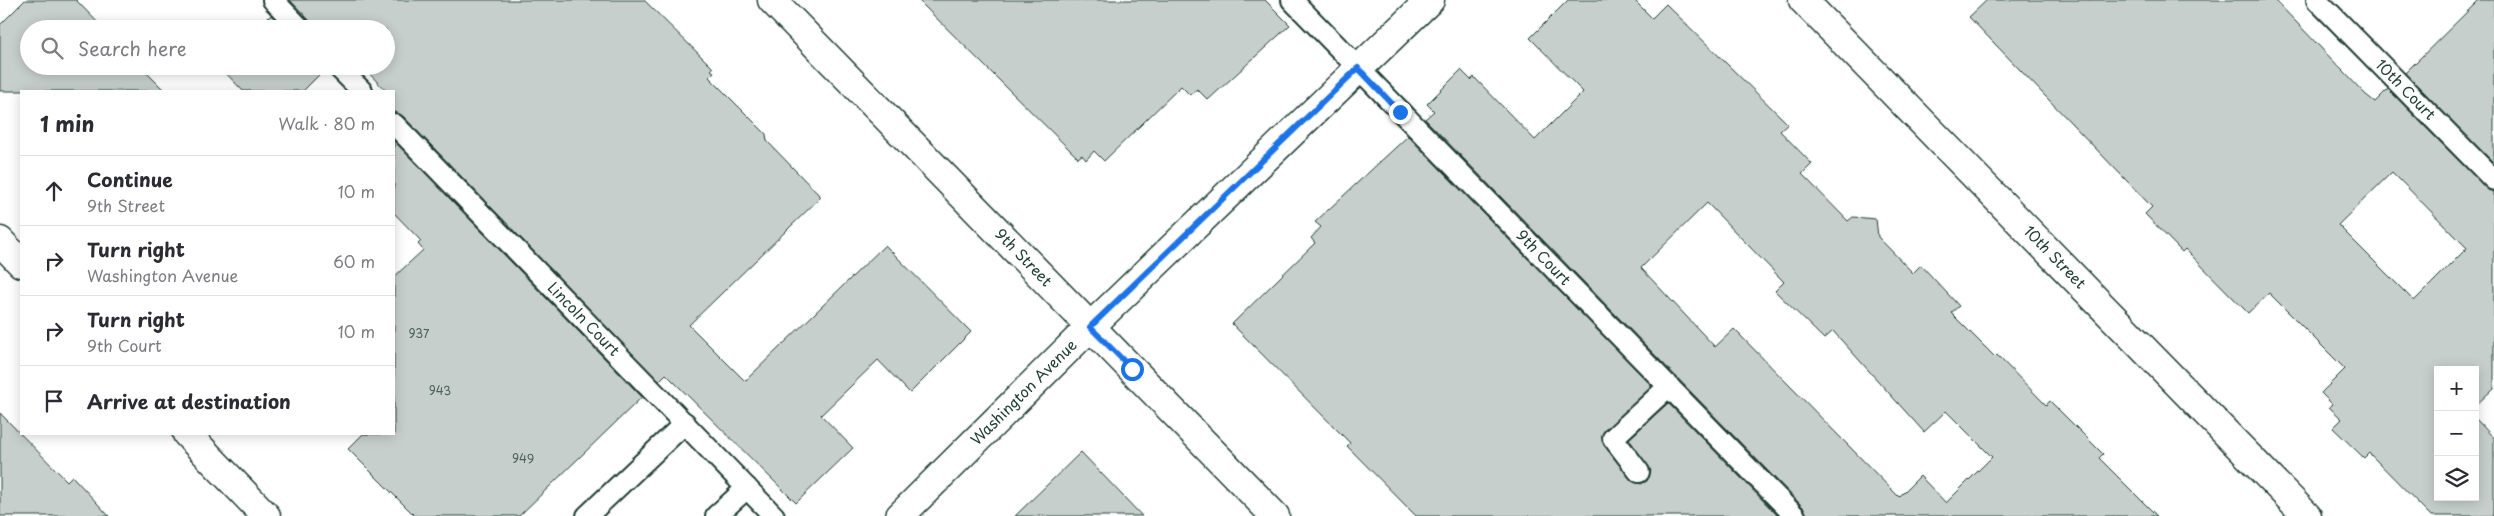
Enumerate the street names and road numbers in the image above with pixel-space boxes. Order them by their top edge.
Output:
street label: 10th Court [2371,53,2442,125]
street label: 10th Street [2019,220,2092,293]
street label: 9th Street [991,222,1058,291]
street label: 9th Court [1512,224,1577,290]
street label: Lincoln Court [543,276,626,361]
street label: Washington Avenue [965,333,1081,450]

